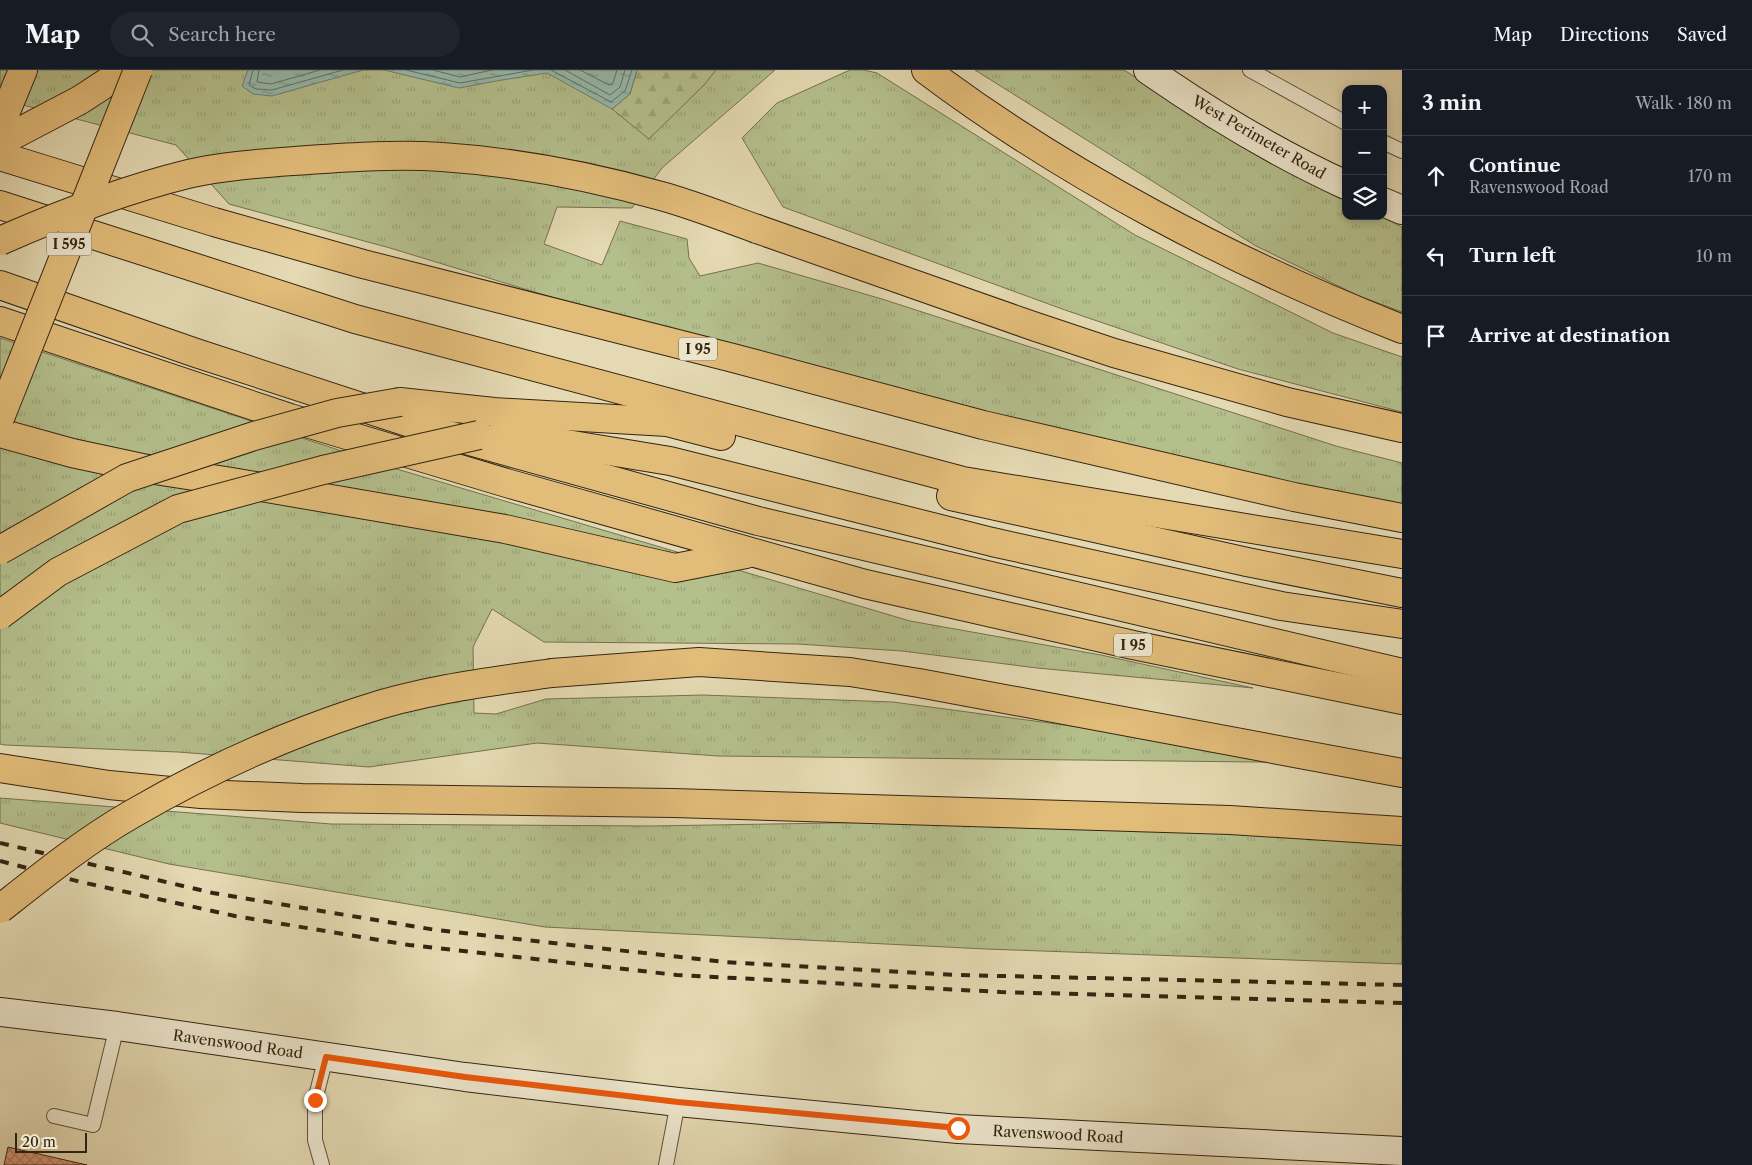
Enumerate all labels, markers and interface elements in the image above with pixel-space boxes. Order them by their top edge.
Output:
search box [110,12,460,57]
text: Map [25,20,80,49]
icon: search [128,21,156,49]
text: Search here [168,23,276,46]
text: Map [1493,24,1532,46]
text: Directions [1560,24,1649,46]
text: Saved [1677,24,1727,46]
map controls [1342,85,1387,220]
button: + [1342,85,1387,130]
street label: West Perimeter Road [1188,90,1329,183]
text: 3 min [1422,90,1482,115]
text: Walk · 180 m [1635,93,1732,113]
button: − [1342,130,1387,175]
text: Continue [1469,154,1561,177]
icon: ahead [1422,162,1450,190]
text: 170 m [1688,166,1732,186]
button: layers [1342,175,1387,220]
text: Ravenswood Road [1469,177,1609,197]
road number: I 595 [46,232,92,255]
icon: left [1422,242,1450,270]
text: Turn left [1469,244,1556,267]
text: 10 m [1696,246,1732,266]
icon: arrive [1422,322,1450,350]
text: Arrive at destination [1469,324,1670,347]
road number: I 95 [679,338,717,360]
road number: I 95 [1114,634,1152,656]
street label: Ravenswood Road [172,1025,304,1063]
route end [304,1089,327,1112]
route start [947,1117,970,1140]
street label: Ravenswood Road [992,1121,1124,1147]
scale bar [15,1130,88,1153]
text: 20 m [22,1133,56,1151]

